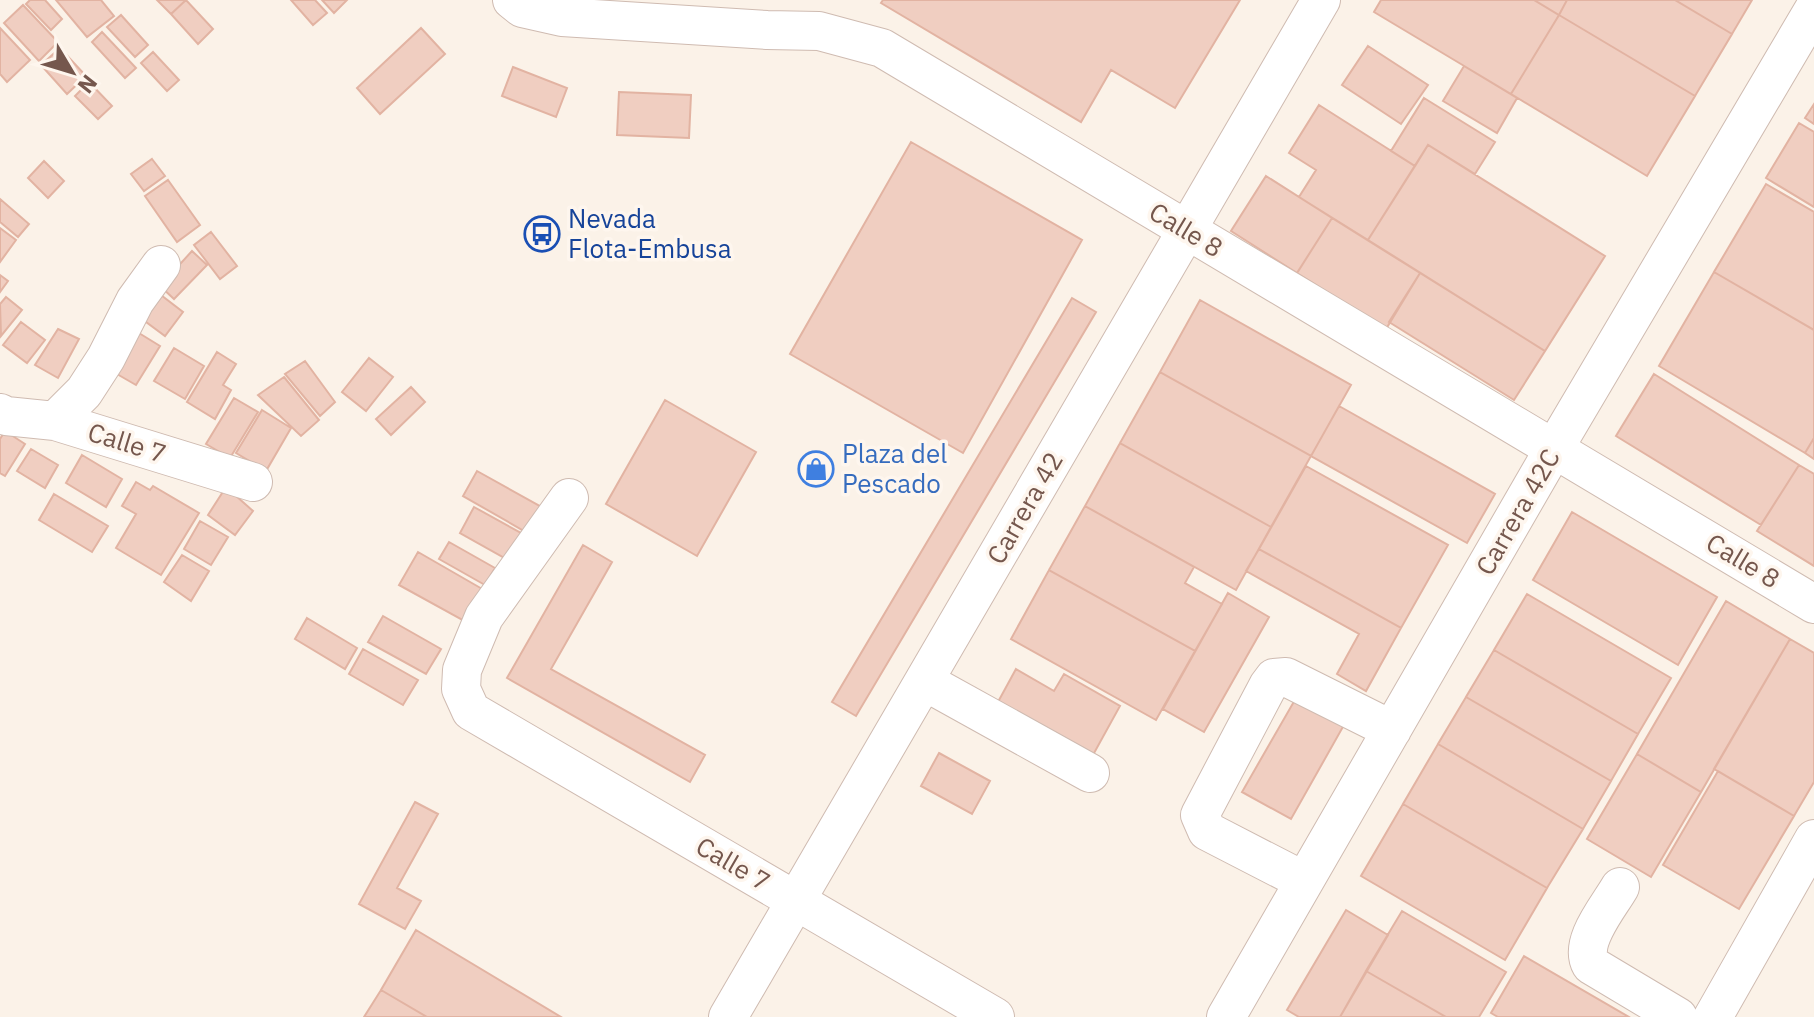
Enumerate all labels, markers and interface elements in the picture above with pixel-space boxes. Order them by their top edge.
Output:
north arrow [32,32,112,112]
text: N [72,69,104,100]
street label: Calle 8 [1143,194,1230,264]
place label: Nevada Flota-Embusa [568,201,732,265]
bus stop icon: Nevada Flota-Embusa [523,215,561,253]
street label: Calle 7 [84,414,171,470]
place label: Plaza del Pescado [842,436,947,500]
street label: Carrera 42C [1467,442,1567,581]
street label: Carrera 42 [978,445,1070,570]
shop icon: Plaza del Pescado [797,450,835,488]
street label: Calle 8 [1700,525,1787,595]
street label: Calle 7 [690,828,777,898]

